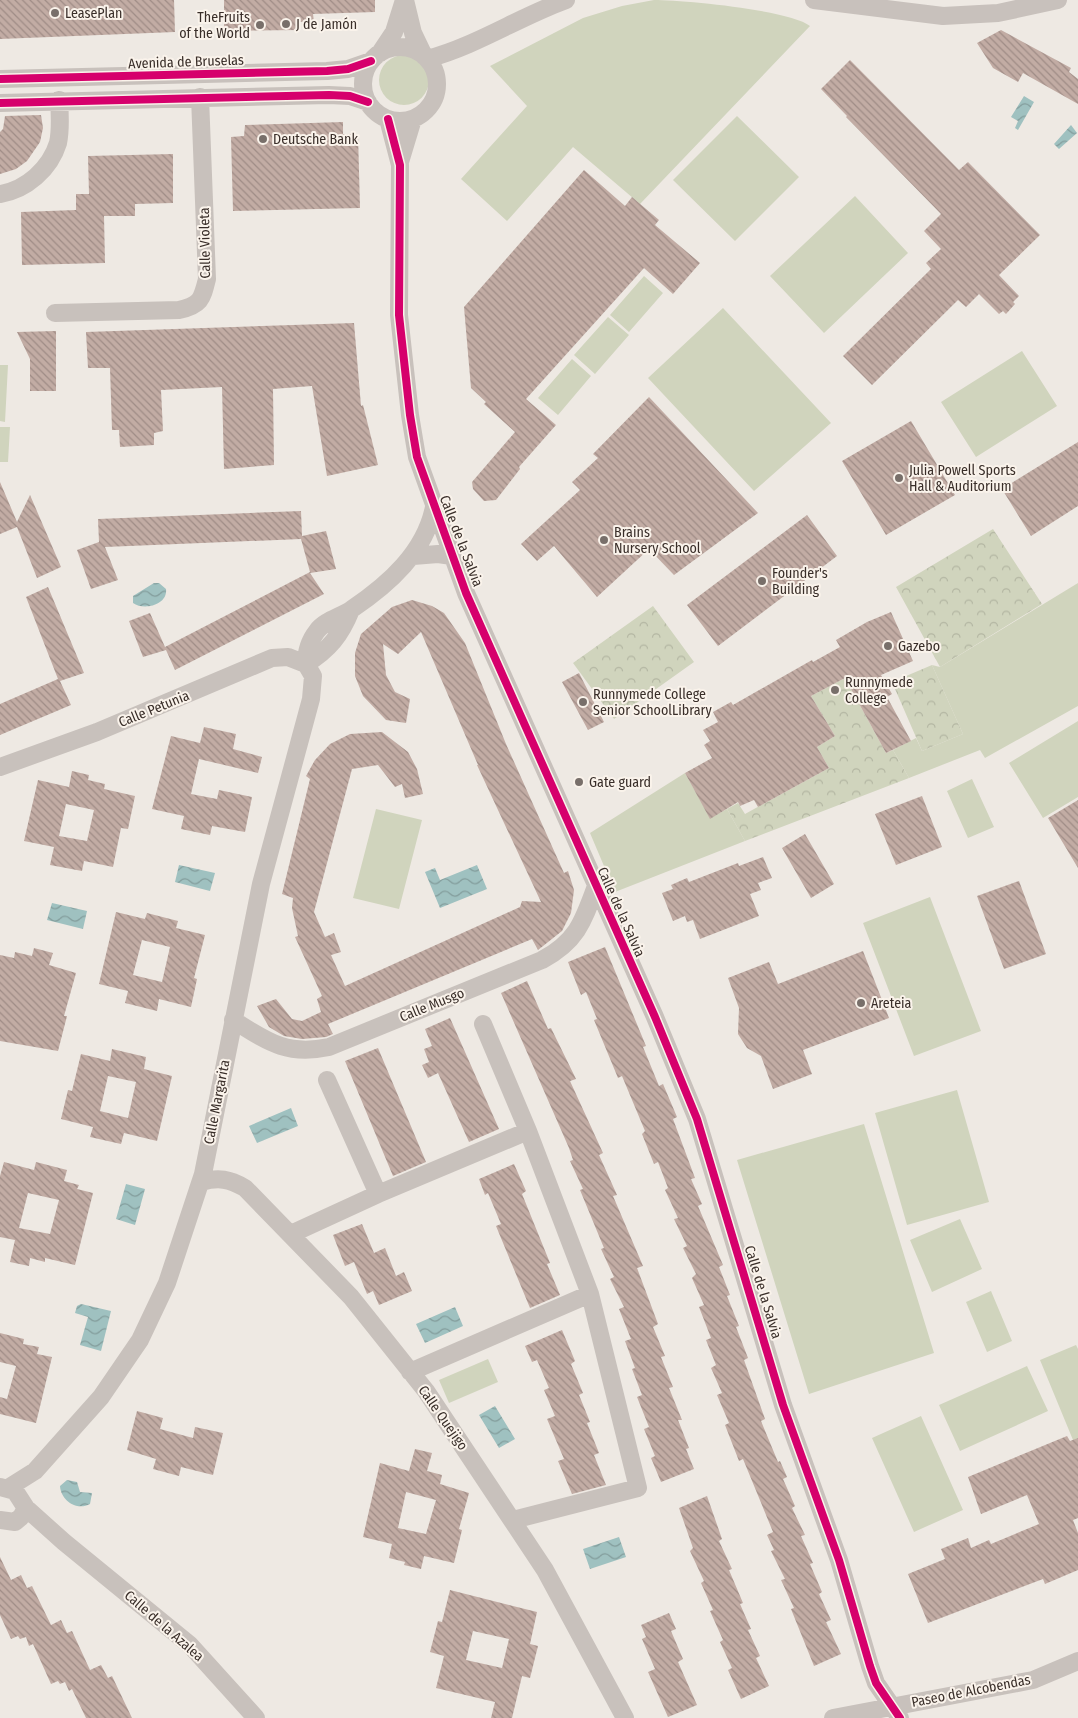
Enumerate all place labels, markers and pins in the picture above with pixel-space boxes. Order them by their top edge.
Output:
place label: LeasePlan [65,5,122,22]
marker: LeasePlan [49,7,61,19]
place label: TheFruits of the World [179,9,250,42]
place label: J de Jamón [296,16,357,33]
marker: J de Jamón [280,18,292,30]
marker: TheFruits of the World [254,19,266,31]
place label: Deutsche Bank [273,131,358,148]
marker: Deutsche Bank [257,133,269,145]
place label: Julia Powell Sports Hall & Auditorium [909,462,1016,495]
marker: Julia Powell Sports Hall & Auditorium [893,472,905,484]
place label: Brains Nursery School [614,524,701,557]
marker: Brains Nursery School [598,534,610,546]
place label: Founder's Building [772,565,828,598]
marker: Founder's Building [756,575,768,587]
place label: Gazebo [898,638,940,655]
marker: Gazebo [882,640,894,652]
place label: Runnymede College [845,674,913,707]
marker: Runnymede College [829,684,841,696]
place label: Runnymede College Senior SchoolLibrary [593,686,712,719]
marker: Runnymede College Senior SchoolLibrary [577,696,589,708]
place label: Gate guard [589,774,651,791]
marker: Gate guard [573,776,585,788]
place label: Areteia [871,995,912,1012]
marker: Areteia [855,997,867,1009]

